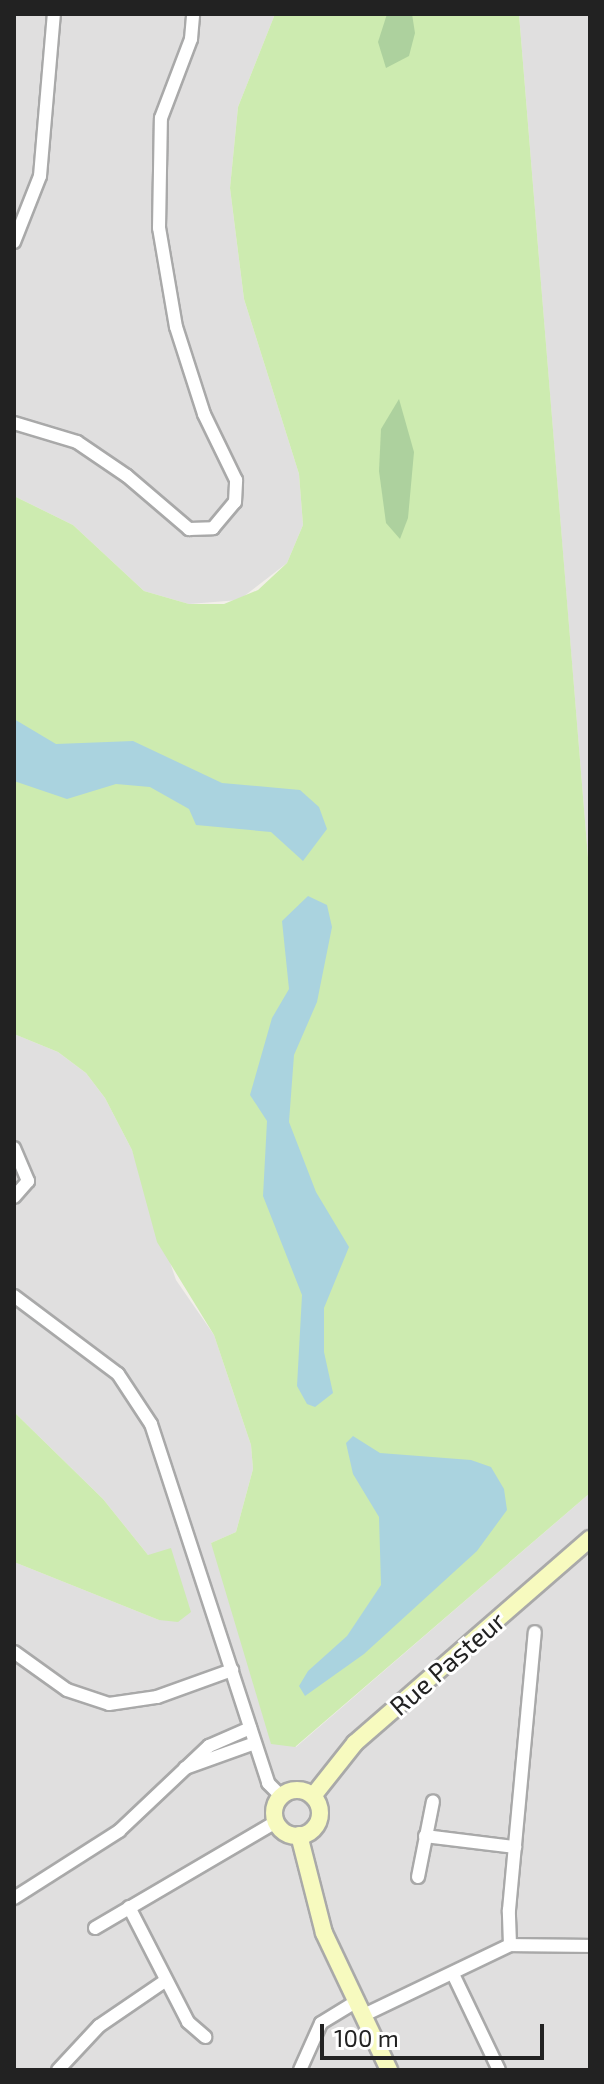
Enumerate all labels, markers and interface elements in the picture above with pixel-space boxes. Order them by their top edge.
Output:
street label: Rue Pasteur [383,1604,511,1722]
scale bar [324,2008,548,2058]
text: 100 m [334,2023,399,2052]

